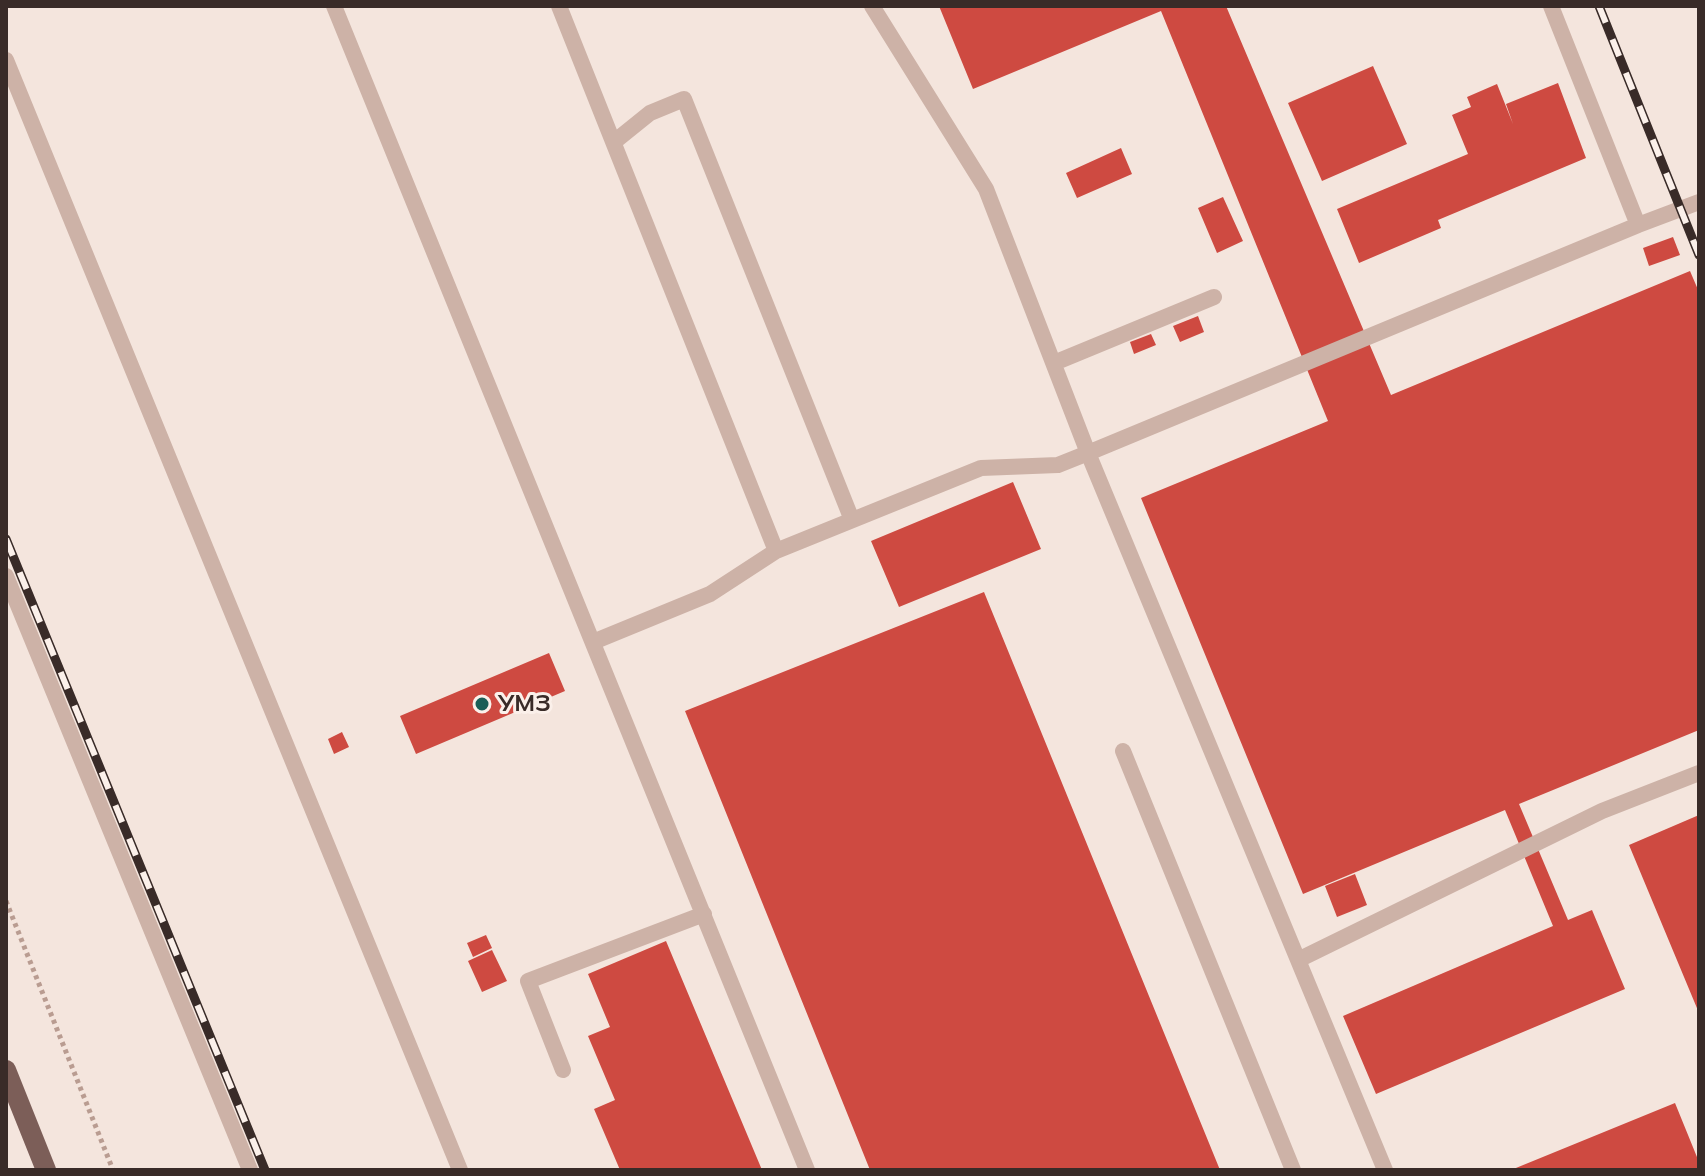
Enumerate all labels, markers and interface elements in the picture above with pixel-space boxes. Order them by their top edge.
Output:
place label: УМЗ [498,690,551,718]
marker: УМЗ [473,695,491,713]

